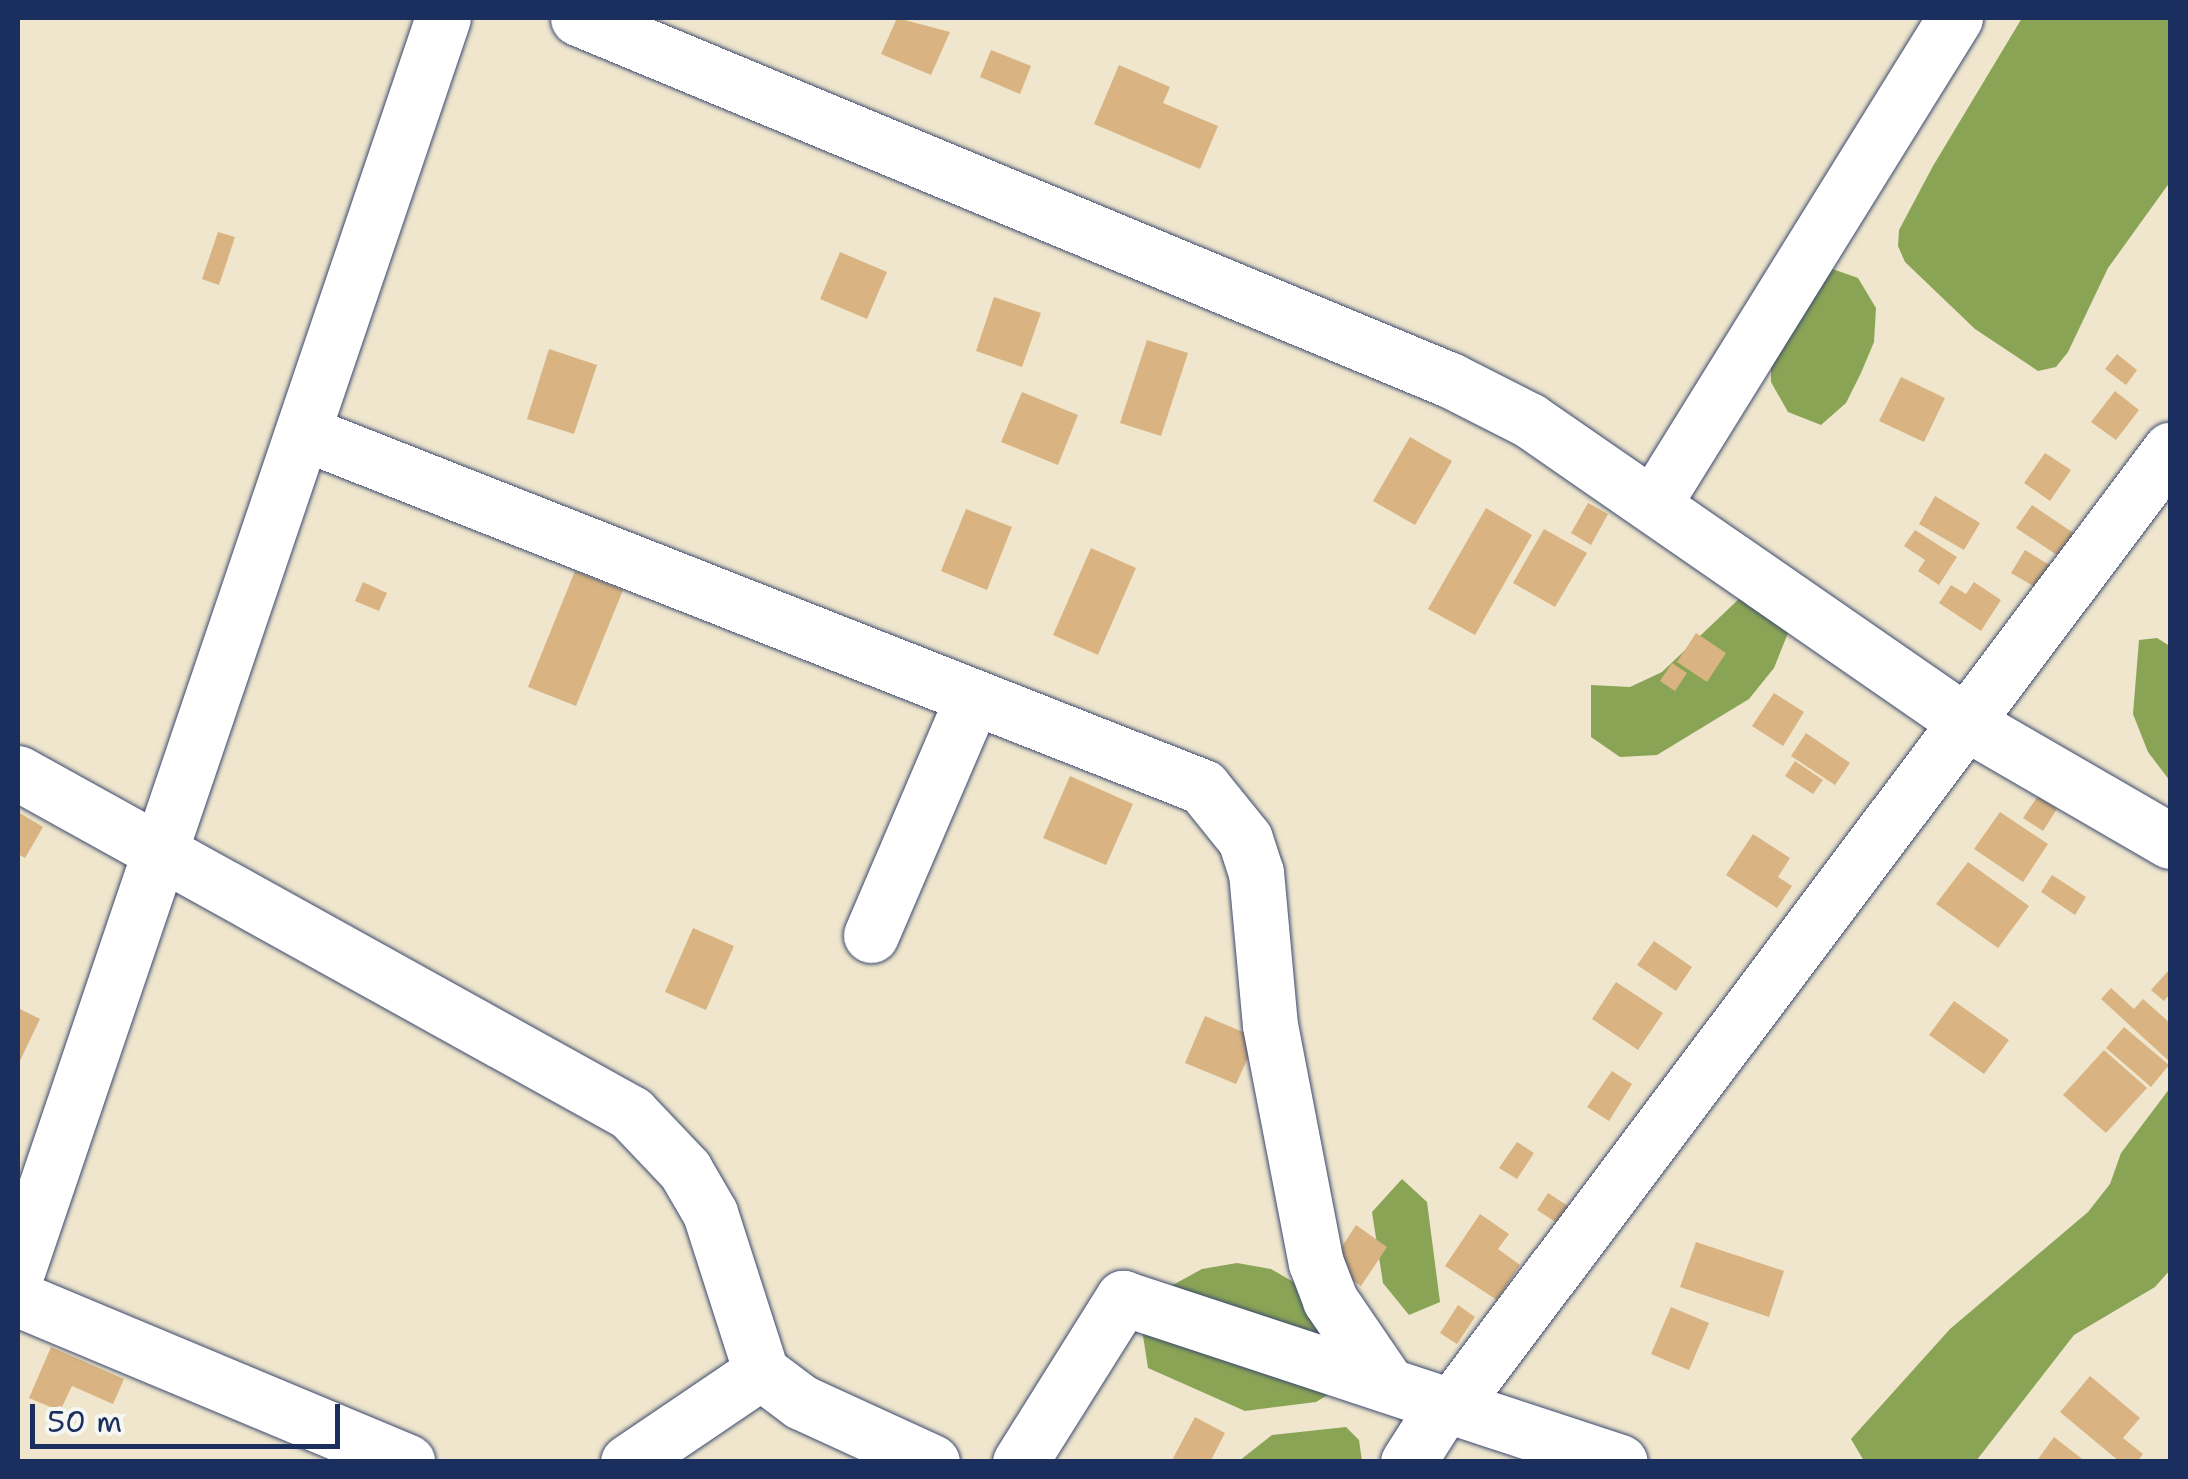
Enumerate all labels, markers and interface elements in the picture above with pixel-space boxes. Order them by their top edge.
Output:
scale bar [35,1384,345,1446]
text: 50 m [47,1401,122,1442]

